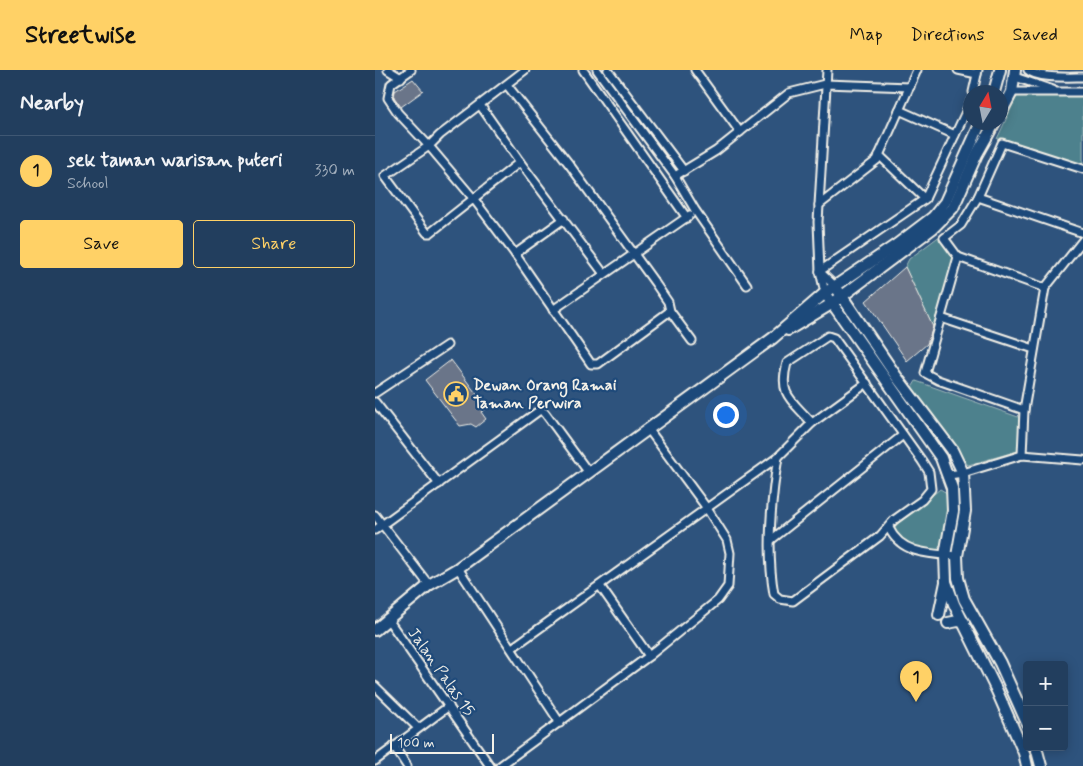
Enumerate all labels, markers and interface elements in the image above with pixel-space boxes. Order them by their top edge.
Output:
text: Streetwise [25,20,136,51]
text: Map [850,23,883,47]
text: Directions [911,23,985,47]
text: Saved [1013,23,1058,47]
north arrow [963,85,1008,130]
text: Nearby [20,89,84,117]
text: sek taman warisan puteri [67,148,282,173]
text: 1 [32,160,40,181]
text: 330 m [314,160,355,181]
text: School [67,173,108,194]
button: Save [20,220,183,268]
button: Share [193,220,355,268]
place label: Dewan Orang Ramai Taman Perwira [473,375,617,414]
public building icon: Dewan Orang Ramai Taman Perwira [443,381,469,407]
your location [713,402,739,428]
street label: Jalan Palas 15 [403,624,479,720]
pin: 1 [900,661,932,702]
map controls [1023,661,1068,751]
button: + [1023,661,1068,706]
button: − [1023,706,1068,751]
scale bar [390,731,494,754]
text: 100 m [397,734,435,752]

